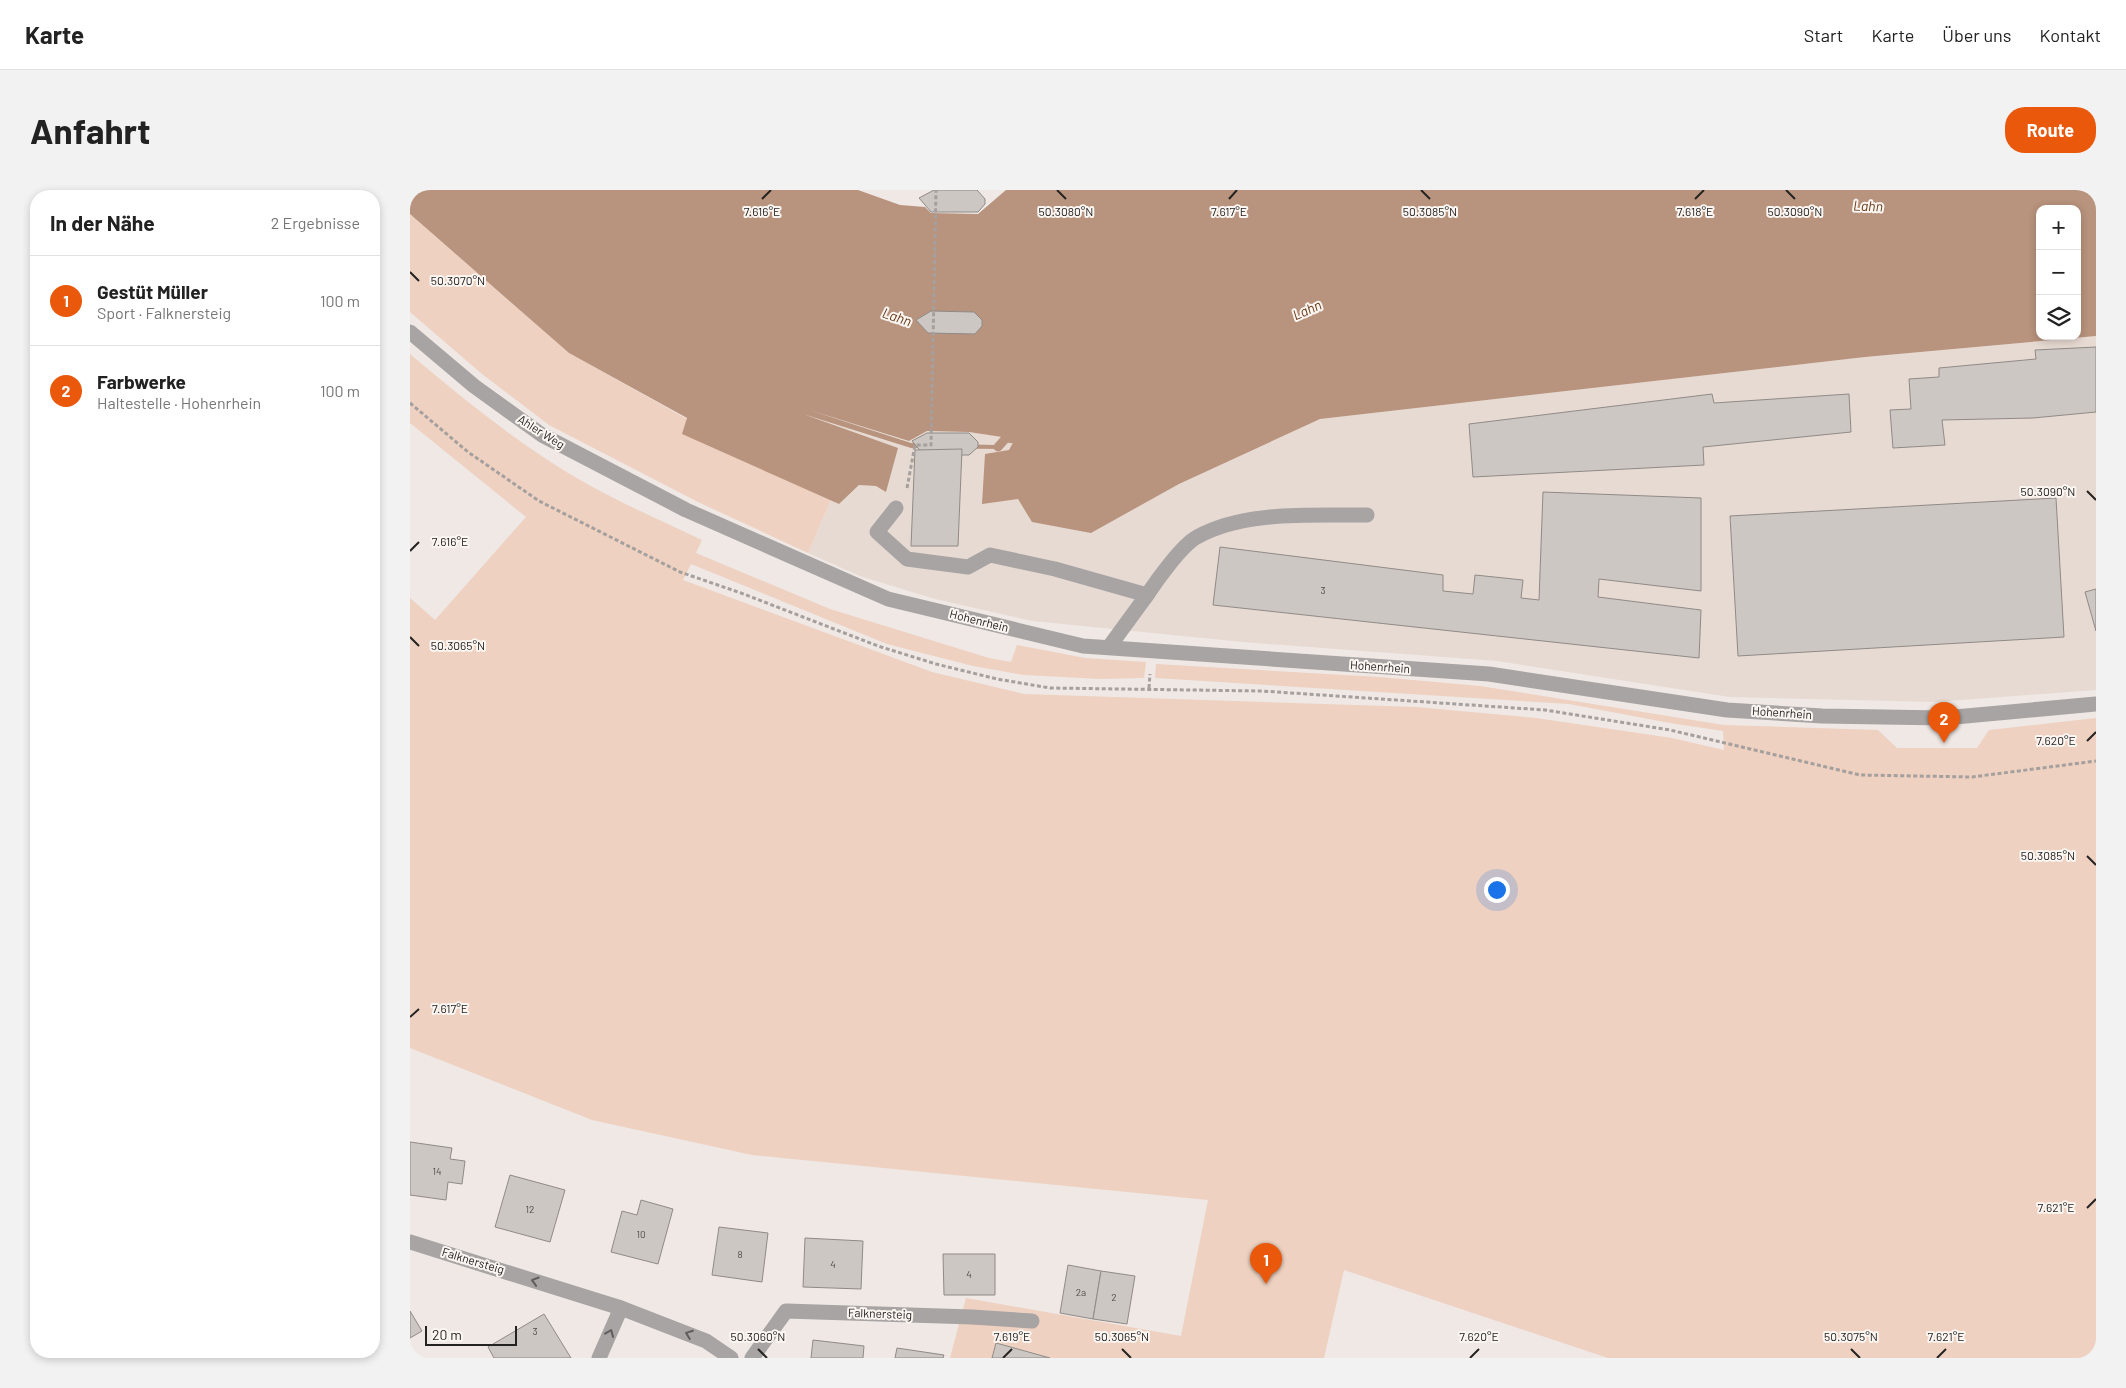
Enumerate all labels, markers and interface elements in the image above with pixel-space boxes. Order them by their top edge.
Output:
text: Karte [25,20,84,49]
text: Start [1804,24,1843,46]
text: Karte [1871,24,1914,46]
text: Über uns [1942,24,2011,46]
text: Kontakt [2039,24,2101,46]
button: Route [2005,107,2096,153]
text: Anfahrt [30,109,150,151]
water label: Lahn [1853,196,1883,215]
text: 7.616°E [744,204,780,218]
text: 50.3080°N [1039,204,1093,218]
text: 7.617°E [1211,204,1247,218]
text: 50.3085°N [1403,204,1457,218]
text: 7.618°E [1677,204,1713,218]
text: 50.3090°N [1768,204,1822,218]
map controls [2036,205,2081,340]
button: + [2036,205,2081,250]
text: In der Nähe [50,210,155,235]
text: 2 Ergebnisse [271,213,360,232]
button: − [2036,250,2081,295]
text: 50.3070°N [431,273,485,287]
text: Gestüt Müller [97,280,208,303]
text: 1 [63,291,69,310]
text: 100 m [320,291,360,310]
button: layers [2036,295,2081,340]
water label: Lahn [1290,296,1324,323]
text: Sport · Falknersteig [97,303,231,322]
water label: Lahn [880,304,914,329]
text: Farbwerke [97,370,186,393]
text: 2 [62,381,70,400]
text: 100 m [320,381,360,400]
text: Haltestelle · Hohenrhein [97,393,261,412]
street label: Ahler Weg [516,411,567,451]
text: 50.3090°N [2021,484,2075,498]
text: 7.616°E [432,534,468,548]
house number: 3 [1320,584,1326,596]
street label: Hohenrhein [948,606,1010,634]
text: 50.3065°N [431,638,485,652]
street label: Hohenrhein [1349,657,1411,675]
pin: 2 [1928,702,1960,743]
street label: Hohenrhein [1751,703,1813,721]
text: 7.620°E [2036,733,2076,747]
text: 50.3085°N [2021,848,2075,862]
your location [1484,877,1510,903]
text: 7.617°E [432,1001,468,1015]
house number: 14 [432,1165,442,1177]
text: 7.621°E [2038,1200,2074,1214]
house number: 12 [526,1203,534,1215]
house number: 10 [636,1228,646,1240]
pin: 1 [1250,1243,1282,1284]
street label: Falknersteig [441,1244,506,1276]
house number: 8 [737,1248,743,1260]
house number: 4 [830,1258,836,1270]
house number: 4 [966,1268,972,1280]
one-way arrow [532,1276,540,1286]
house number: 2a [1076,1286,1086,1298]
house number: 2 [1111,1291,1117,1303]
street label: Falknersteig [848,1305,912,1321]
scale bar [425,1323,518,1346]
house number: 3 [532,1325,538,1337]
text: 20 m [432,1326,462,1343]
one-way arrow [604,1329,615,1338]
text: 50.3060°N [731,1329,785,1343]
text: 7.619°E [994,1329,1030,1343]
text: 50.3065°N [1095,1329,1149,1343]
text: 7.620°E [1459,1329,1499,1343]
text: 50.3075°N [1824,1329,1878,1343]
text: 7.621°E [1928,1329,1964,1343]
one-way arrow [685,1330,694,1340]

